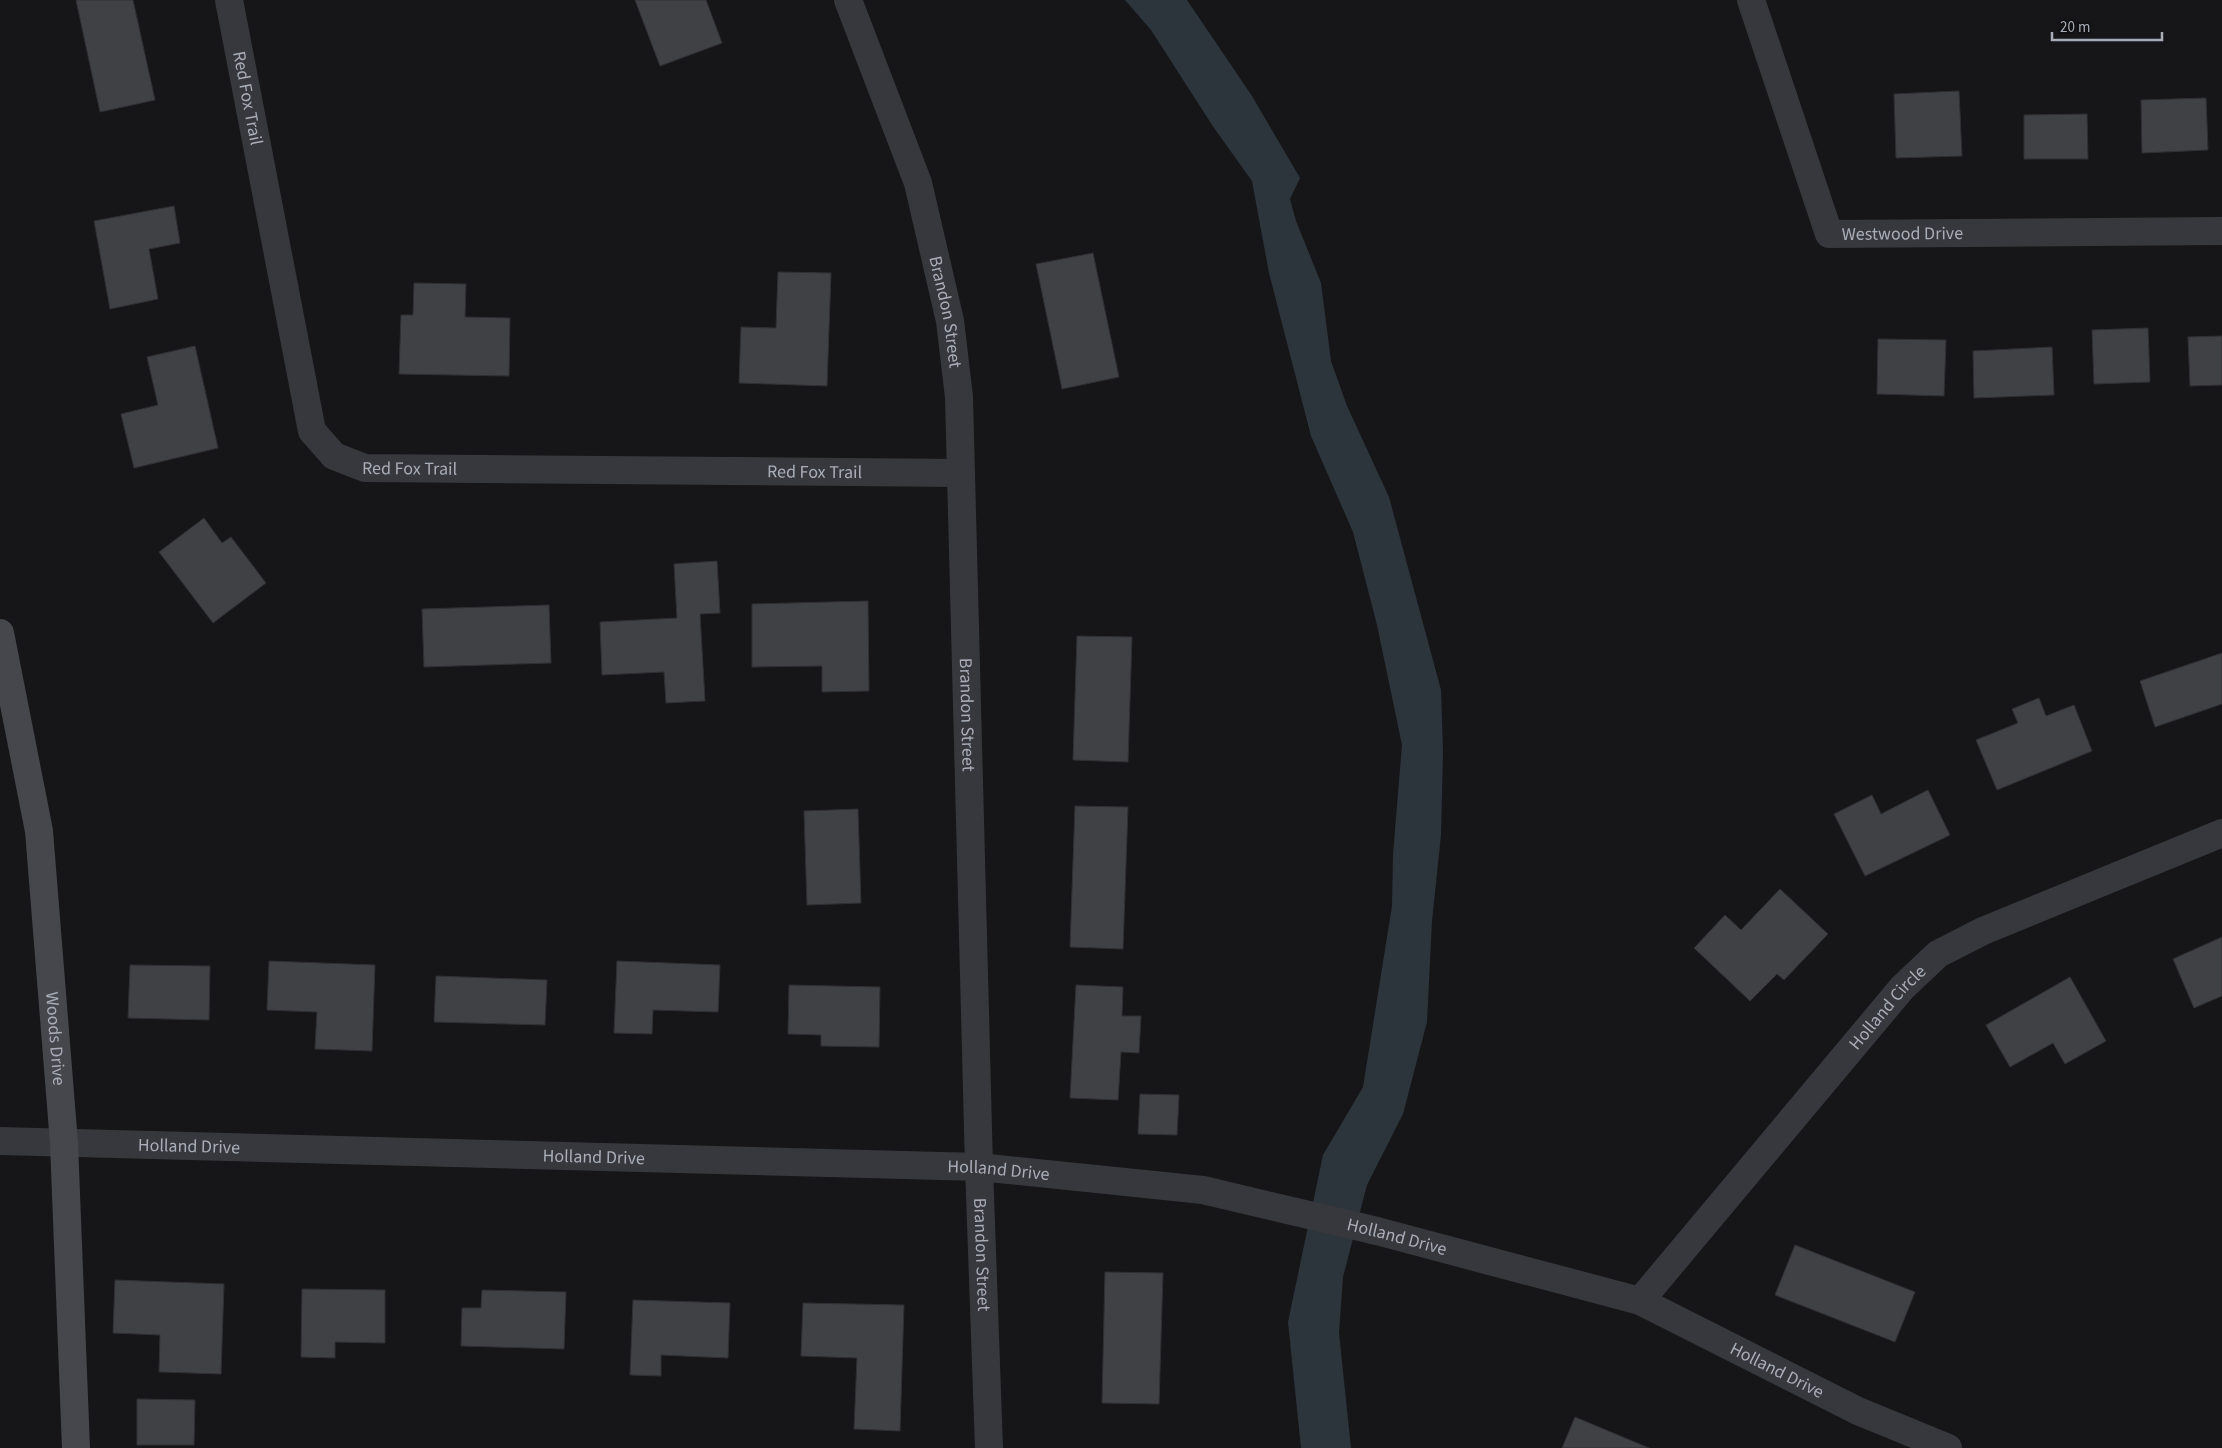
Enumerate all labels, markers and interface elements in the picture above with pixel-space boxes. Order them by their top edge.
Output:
scale bar [2052,10,2162,42]
text: 20 m [2060,17,2090,38]
street label: Red Fox Trail [227,49,269,147]
street label: Westwood Drive [1842,220,1963,246]
street label: Brandon Street [923,253,968,369]
street label: Red Fox Trail [362,455,457,481]
street label: Red Fox Trail [767,459,862,485]
street label: Brandon Street [953,658,981,772]
street label: Holland Circle [1843,959,1932,1055]
street label: Woods Drive [39,991,72,1086]
street label: Holland Drive [137,1132,240,1160]
street label: Holland Drive [542,1143,645,1171]
street label: Holland Drive [947,1154,1051,1187]
street label: Brandon Street [968,1197,997,1312]
street label: Holland Drive [1345,1212,1450,1262]
street label: Holland Drive [1726,1336,1828,1404]

